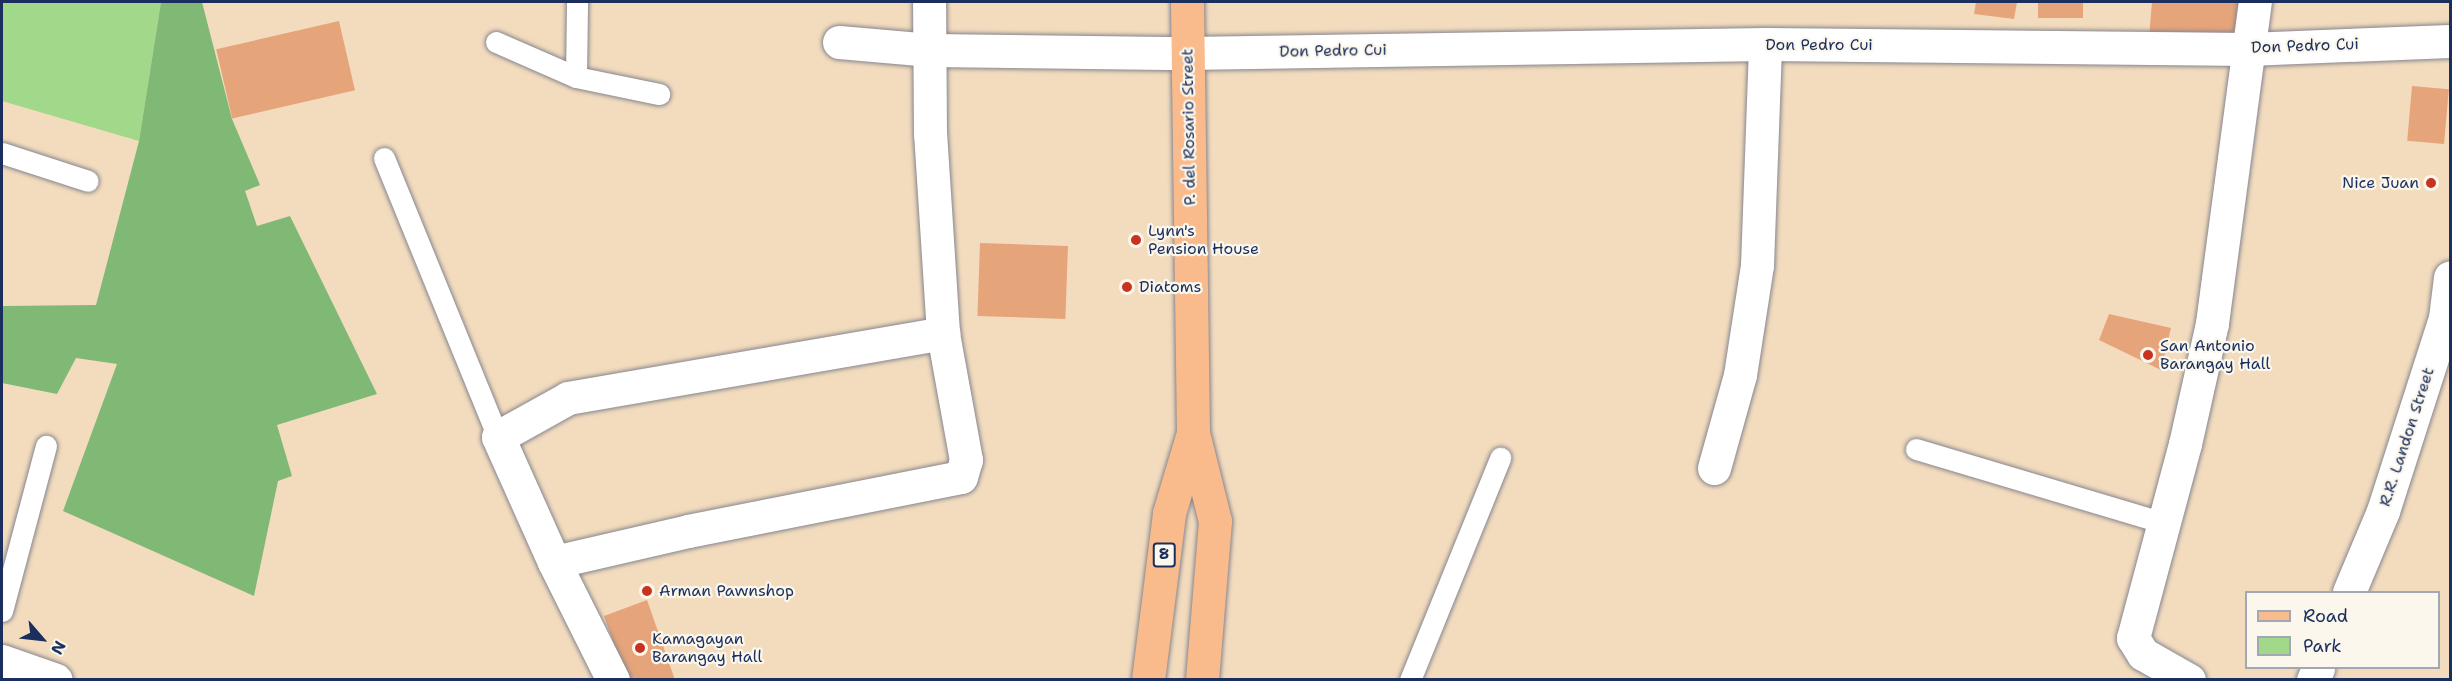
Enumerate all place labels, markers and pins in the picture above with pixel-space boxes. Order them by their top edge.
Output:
place label: Nice Juan [2342,173,2419,193]
marker: Nice Juan [2424,176,2438,190]
place label: Lynn's Pension House [1148,221,1259,259]
marker: Lynn's Pension House [1129,233,1143,247]
place label: Diatoms [1139,277,1201,297]
marker: Diatoms [1120,280,1134,294]
place label: San Antonio Barangay Hall [2160,336,2270,374]
marker: San Antonio Barangay Hall [2141,348,2155,362]
place label: Arman Pawnshop [659,581,794,601]
marker: Arman Pawnshop [640,584,654,598]
place label: Kamagayan Barangay Hall [652,629,762,667]
marker: Kamagayan Barangay Hall [633,641,647,655]

